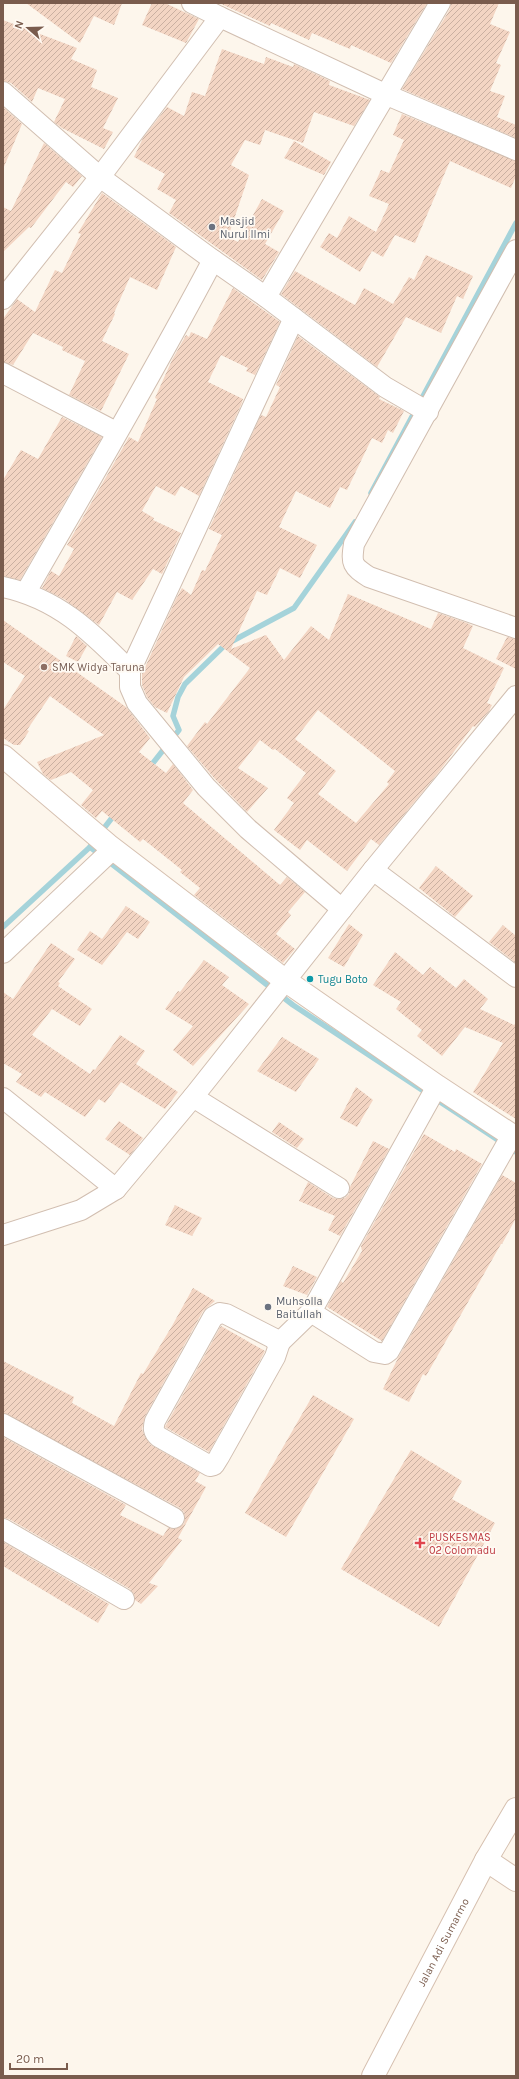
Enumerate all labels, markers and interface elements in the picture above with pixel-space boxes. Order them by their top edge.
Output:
north arrow [8,8,48,48]
text: N [12,19,27,31]
place label: Masjid Nurul Ilmi [220,215,270,241]
marker: Masjid Nurul Ilmi [207,222,217,232]
place label: SMK Widya Taruna [52,661,145,674]
marker: SMK Widya Taruna [39,662,49,672]
place label: Tugu Boto [318,973,368,986]
marker: Tugu Boto [305,974,315,984]
place label: Muhsolla Baitullah [276,1295,323,1321]
marker: Muhsolla Baitullah [263,1302,273,1312]
place label: PUSKESMAS 02 Colomadu [429,1531,496,1557]
marker: PUSKESMAS 02 Colomadu [414,1537,426,1549]
street label: Jalan Adi Sumarmo [415,1896,471,1988]
scale bar [10,2045,67,2071]
text: 20 m [16,2052,44,2066]

